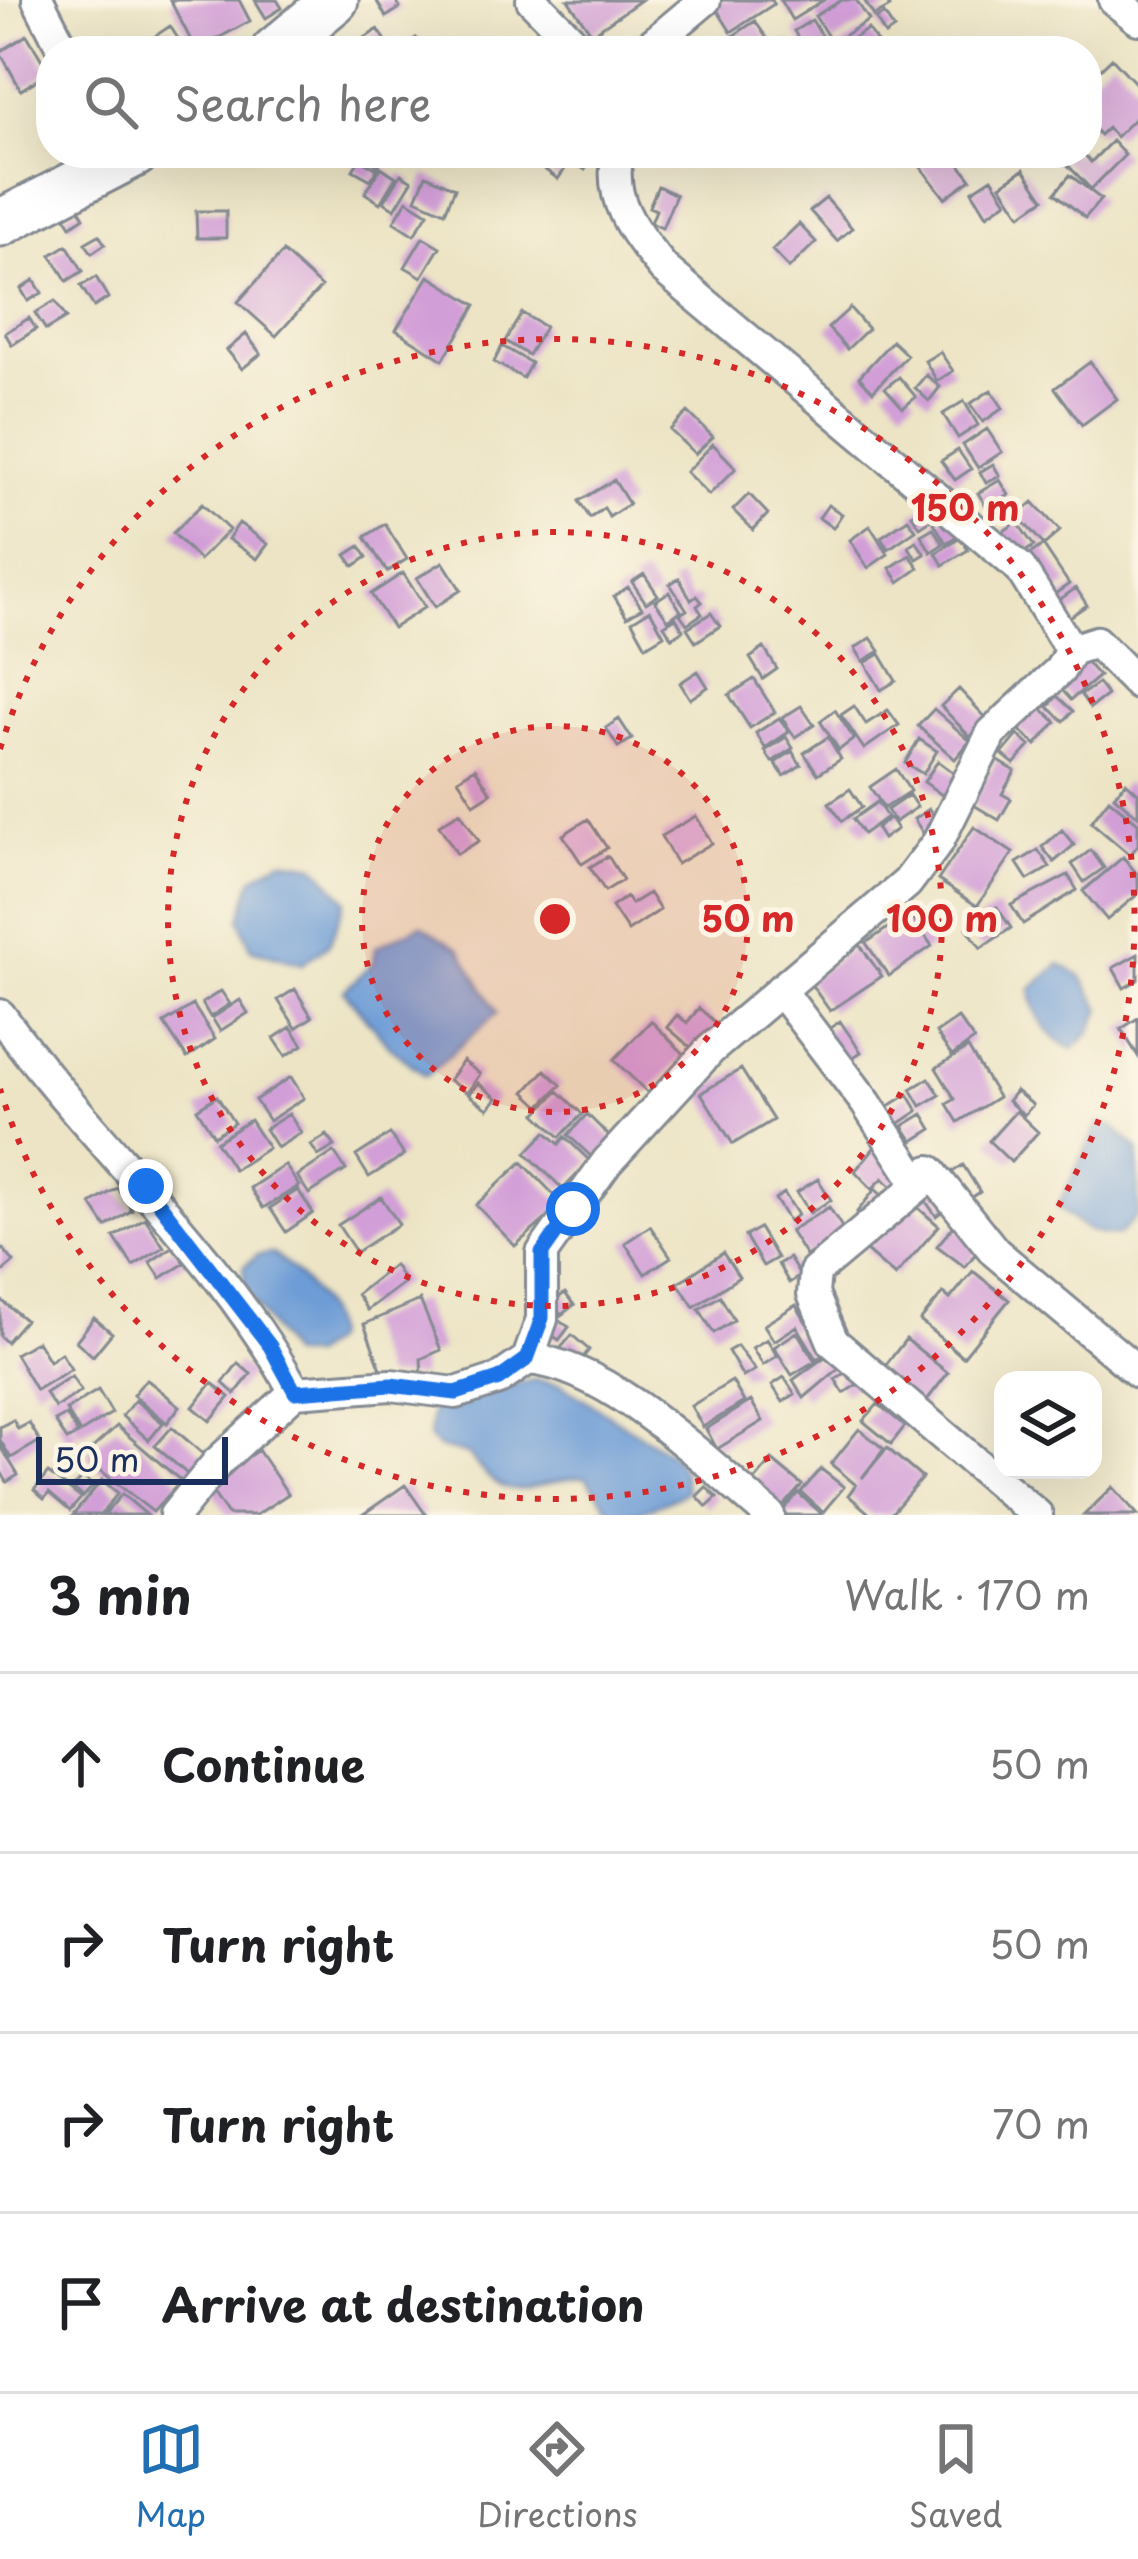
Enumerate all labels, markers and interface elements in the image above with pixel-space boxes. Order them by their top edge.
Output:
search box [36,36,1102,168]
text: Search here [174,68,431,136]
icon: search [78,69,144,135]
text: 150 m [910,479,1020,533]
text: 50 m [701,890,795,944]
text: 100 m [886,890,998,944]
centre of rings [534,898,576,940]
route end [119,1159,173,1213]
route start [546,1182,600,1236]
map controls [994,1371,1102,1479]
button: layers [994,1371,1102,1479]
scale bar [36,1431,228,1484]
text: 50 m [54,1433,140,1483]
text: 3 min [48,1555,192,1632]
text: Walk · 170 m [844,1564,1090,1623]
text: Continue [162,1729,365,1797]
icon: ahead [48,1730,114,1796]
text: 50 m [989,1733,1090,1792]
text: Turn right [162,1909,394,1977]
icon: right [48,1910,114,1976]
text: 50 m [989,1913,1090,1972]
text: Turn right [162,2089,394,2157]
icon: right [48,2090,114,2156]
text: 70 m [992,2093,1090,2152]
text: Arrive at destination [162,2269,645,2337]
icon: arrive [48,2270,114,2336]
tab: Map [136,2416,206,2538]
tab: Directions [477,2416,638,2538]
tab: Saved [909,2416,1002,2538]

